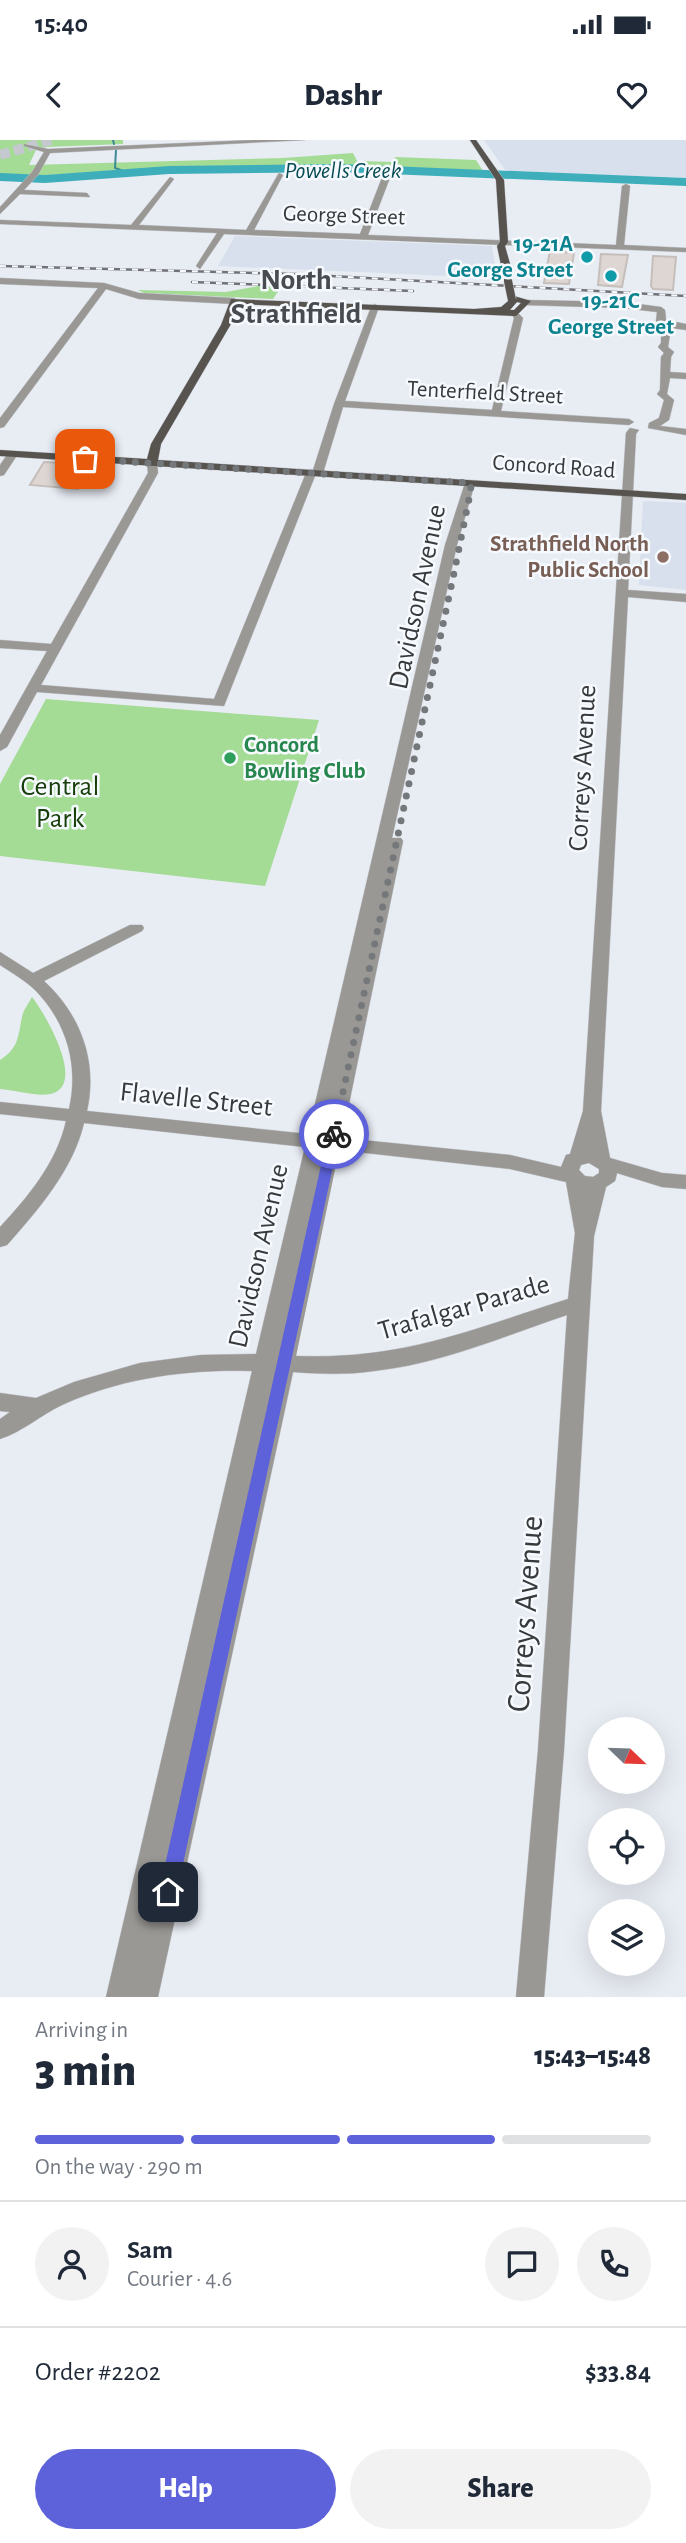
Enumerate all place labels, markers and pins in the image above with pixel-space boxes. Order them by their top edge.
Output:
place label: 19-21A George Street [447,233,573,282]
marker: 19-21A George Street [579,249,595,265]
marker: 19-21C George Street [603,268,619,284]
place label: 19-21C George Street [548,290,674,339]
pin [55,429,115,489]
place label: Strathfield North Public School [490,533,649,582]
marker: Strathfield North Public School [655,549,671,565]
place label: Concord Bowling Club [244,734,366,783]
marker: Concord Bowling Club [222,750,238,766]
pin [138,1862,198,1922]

